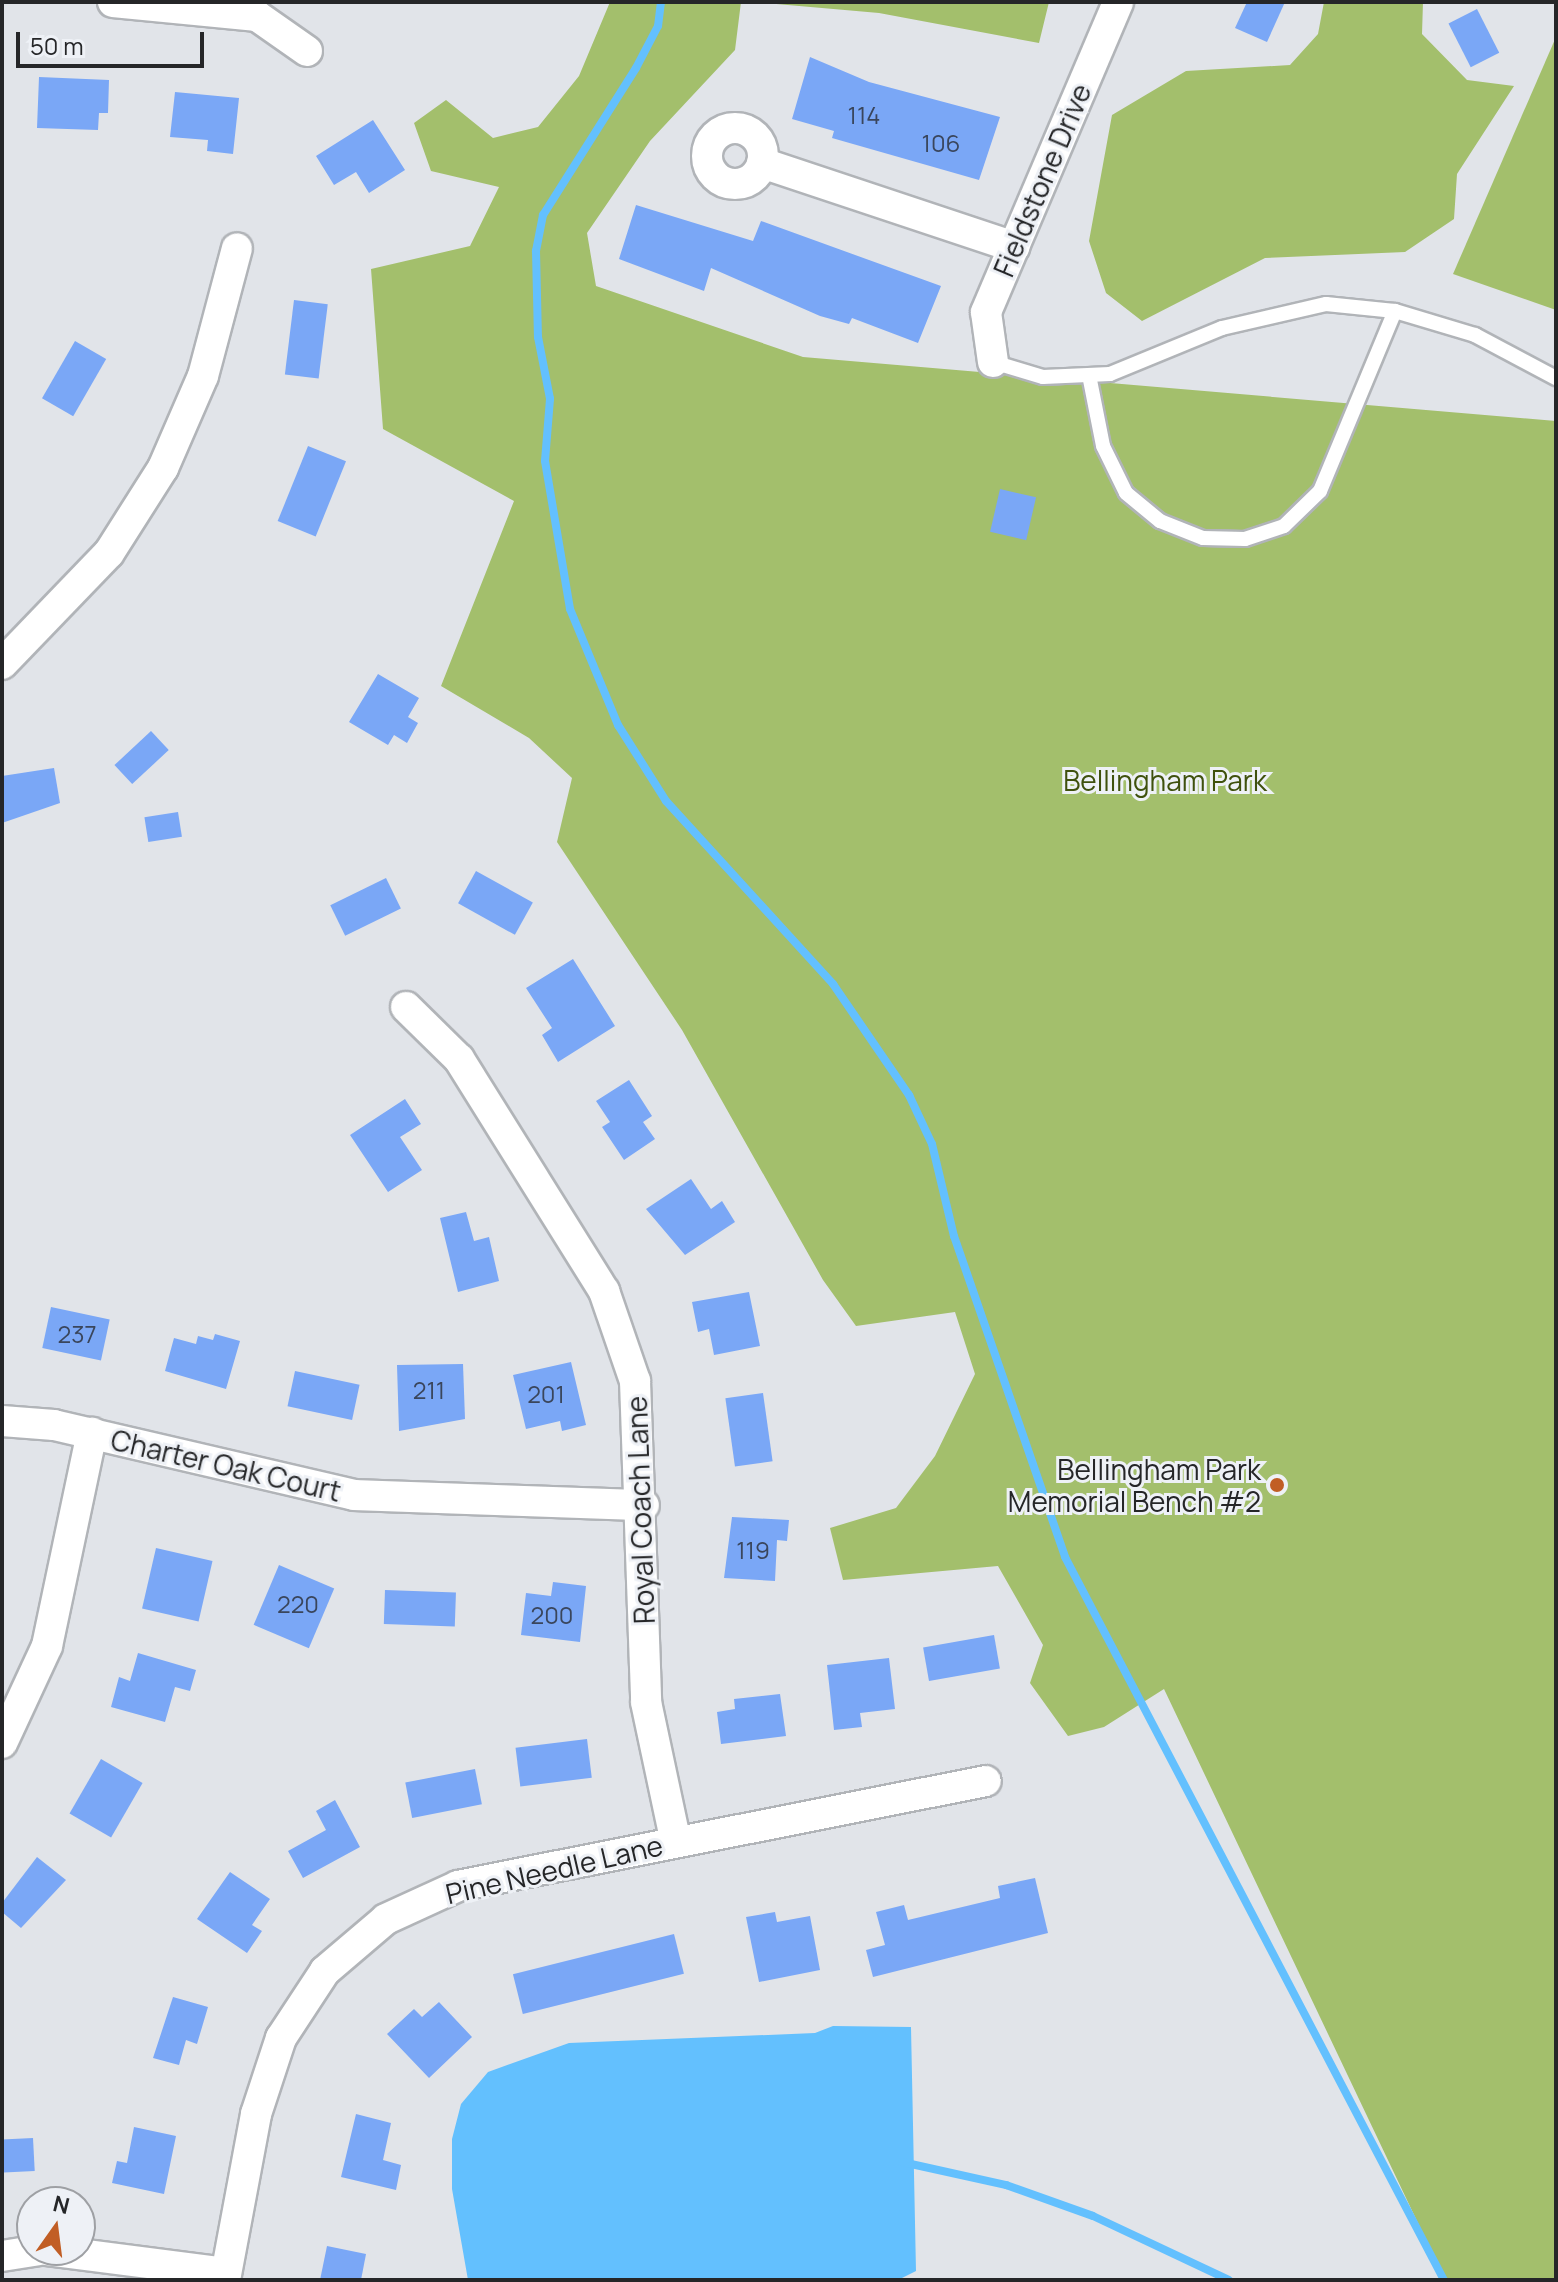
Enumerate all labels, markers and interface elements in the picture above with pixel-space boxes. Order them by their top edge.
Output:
scale bar [20,16,208,66]
text: 50 m [30,29,84,62]
street label: Fieldstone Drive [986,79,1098,281]
house number: 114 [848,101,880,129]
house number: 106 [922,129,960,157]
park label: Bellingham Park [1063,763,1267,797]
house number: 237 [58,1320,96,1348]
house number: 211 [413,1376,445,1404]
house number: 201 [527,1380,565,1408]
street label: Royal Coach Lane [619,1395,661,1625]
street label: Charter Oak Court [108,1422,344,1508]
place label: Bellingham Park Memorial Bench #2 [1008,1452,1261,1518]
marker: Bellingham Park Memorial Bench #2 [1268,1476,1286,1494]
house number: 119 [736,1536,770,1564]
house number: 220 [277,1590,319,1618]
house number: 200 [531,1601,573,1629]
street label: Pine Needle Lane [442,1828,666,1910]
north arrow [16,2186,96,2266]
text: N [50,2188,73,2221]

